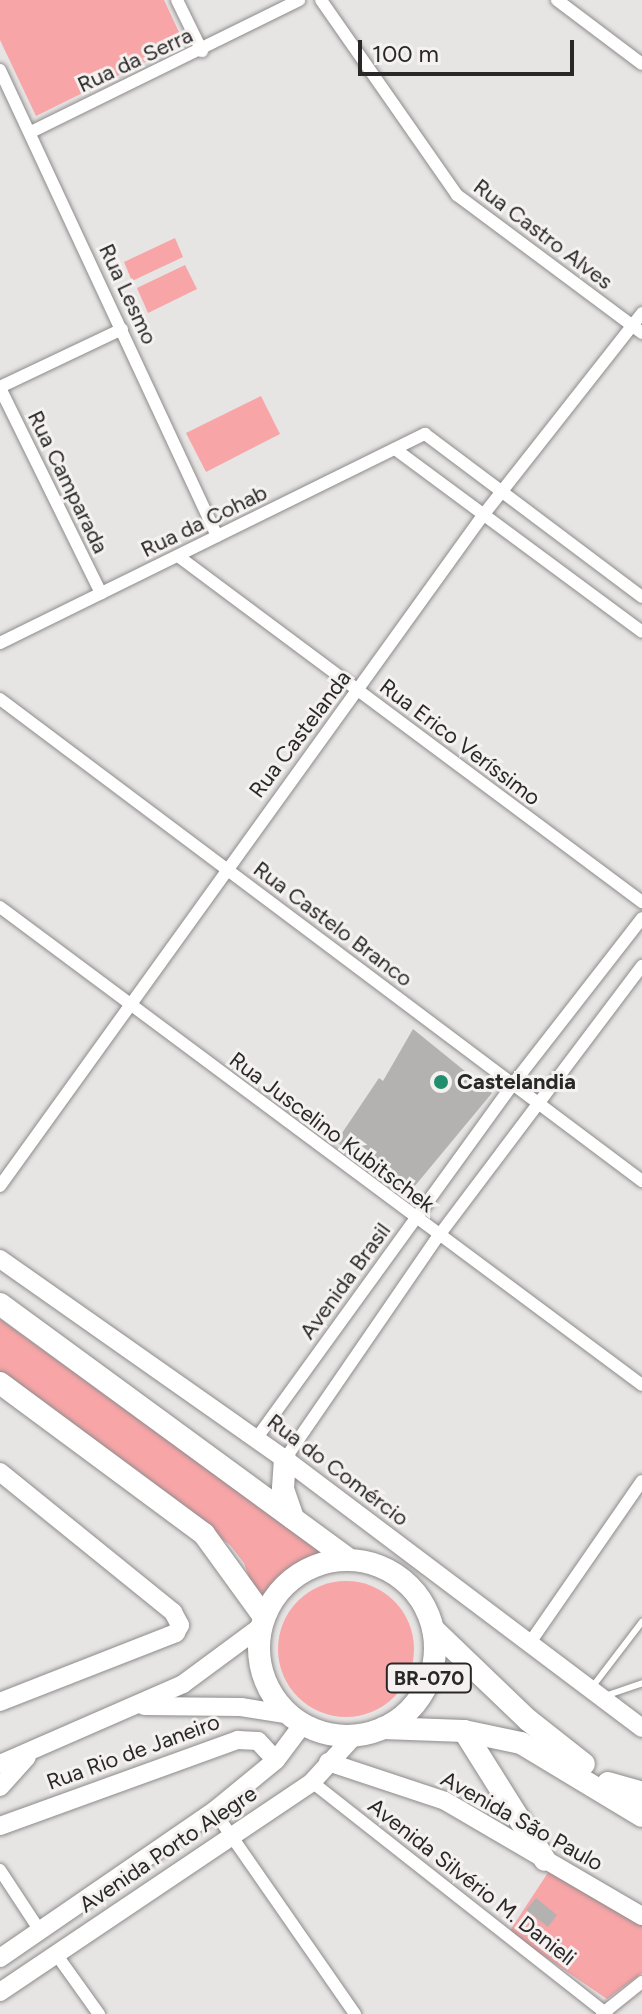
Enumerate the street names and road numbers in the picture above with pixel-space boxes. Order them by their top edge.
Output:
street label: Rua da Serra [73,22,197,98]
street label: Rua Castro Alves [468,173,618,295]
street label: Rua Lesmo [93,240,163,348]
street label: Rua Camparada [22,406,114,558]
street label: Rua da Cohab [137,479,271,563]
street label: Rua Castelanda [243,665,357,803]
street label: Rua Erico Veríssimo [374,673,546,811]
street label: Rua Castelo Branco [248,856,418,992]
street label: Rua Juscelino Kubitschek [224,1046,440,1218]
street label: Avenida Brasil [294,1218,396,1344]
street label: Rua do Comércio [262,1408,414,1532]
road number: BR-070 [385,1662,473,1694]
street label: Rua Rio de Janeiro [43,1708,223,1796]
street label: Avenida São Paulo [436,1766,608,1876]
street label: Avenida Porto Alegre [74,1780,262,1918]
street label: Avenida Silvério M. Danieli [363,1793,581,1971]

